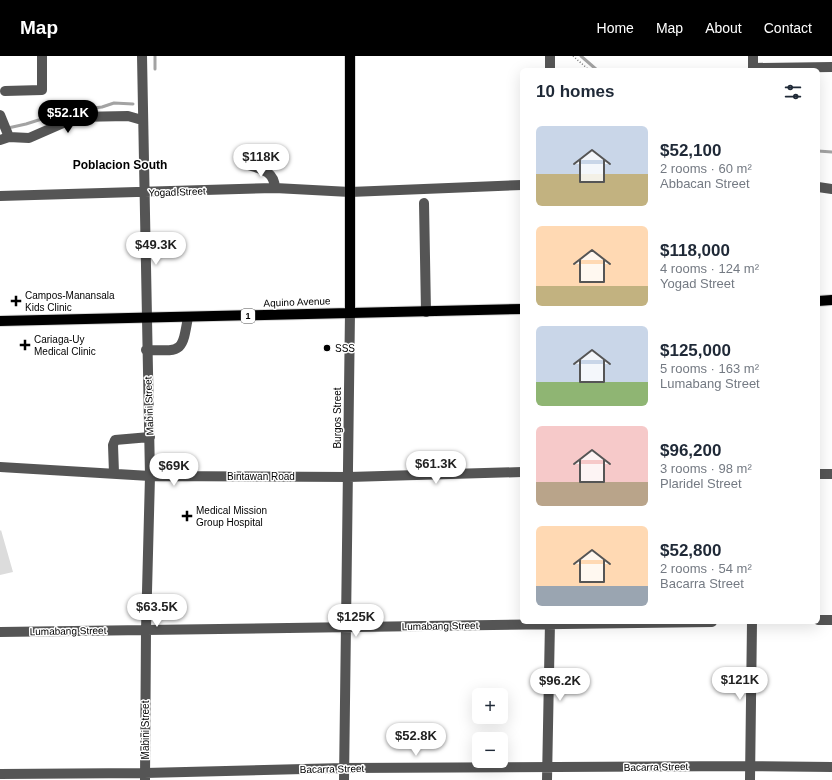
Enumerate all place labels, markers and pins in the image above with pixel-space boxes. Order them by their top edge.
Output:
pin: $52.1K [35,100,101,134]
pin: $118K [233,144,289,178]
pin: $49.3K [123,232,189,266]
place label: Campos-Manansala Kids Clinic [25,290,115,313]
marker: Campos-Manansala Kids Clinic [10,295,22,307]
place label: Cariaga-Uy Medical Clinic [34,334,96,357]
marker: Cariaga-Uy Medical Clinic [19,339,31,351]
marker: SSS [322,343,332,353]
place label: SSS [335,343,355,354]
pin: $61.3K [403,451,469,485]
pin: $69K [150,453,198,487]
place label: Medical Mission Group Hospital [196,505,267,528]
marker: Medical Mission Group Hospital [181,510,193,522]
pin: $63.5K [124,594,190,628]
pin: $125K [328,604,384,638]
pin: $121K [712,667,768,701]
pin: $96.2K [527,668,593,702]
pin: $52.8K [383,723,449,757]

